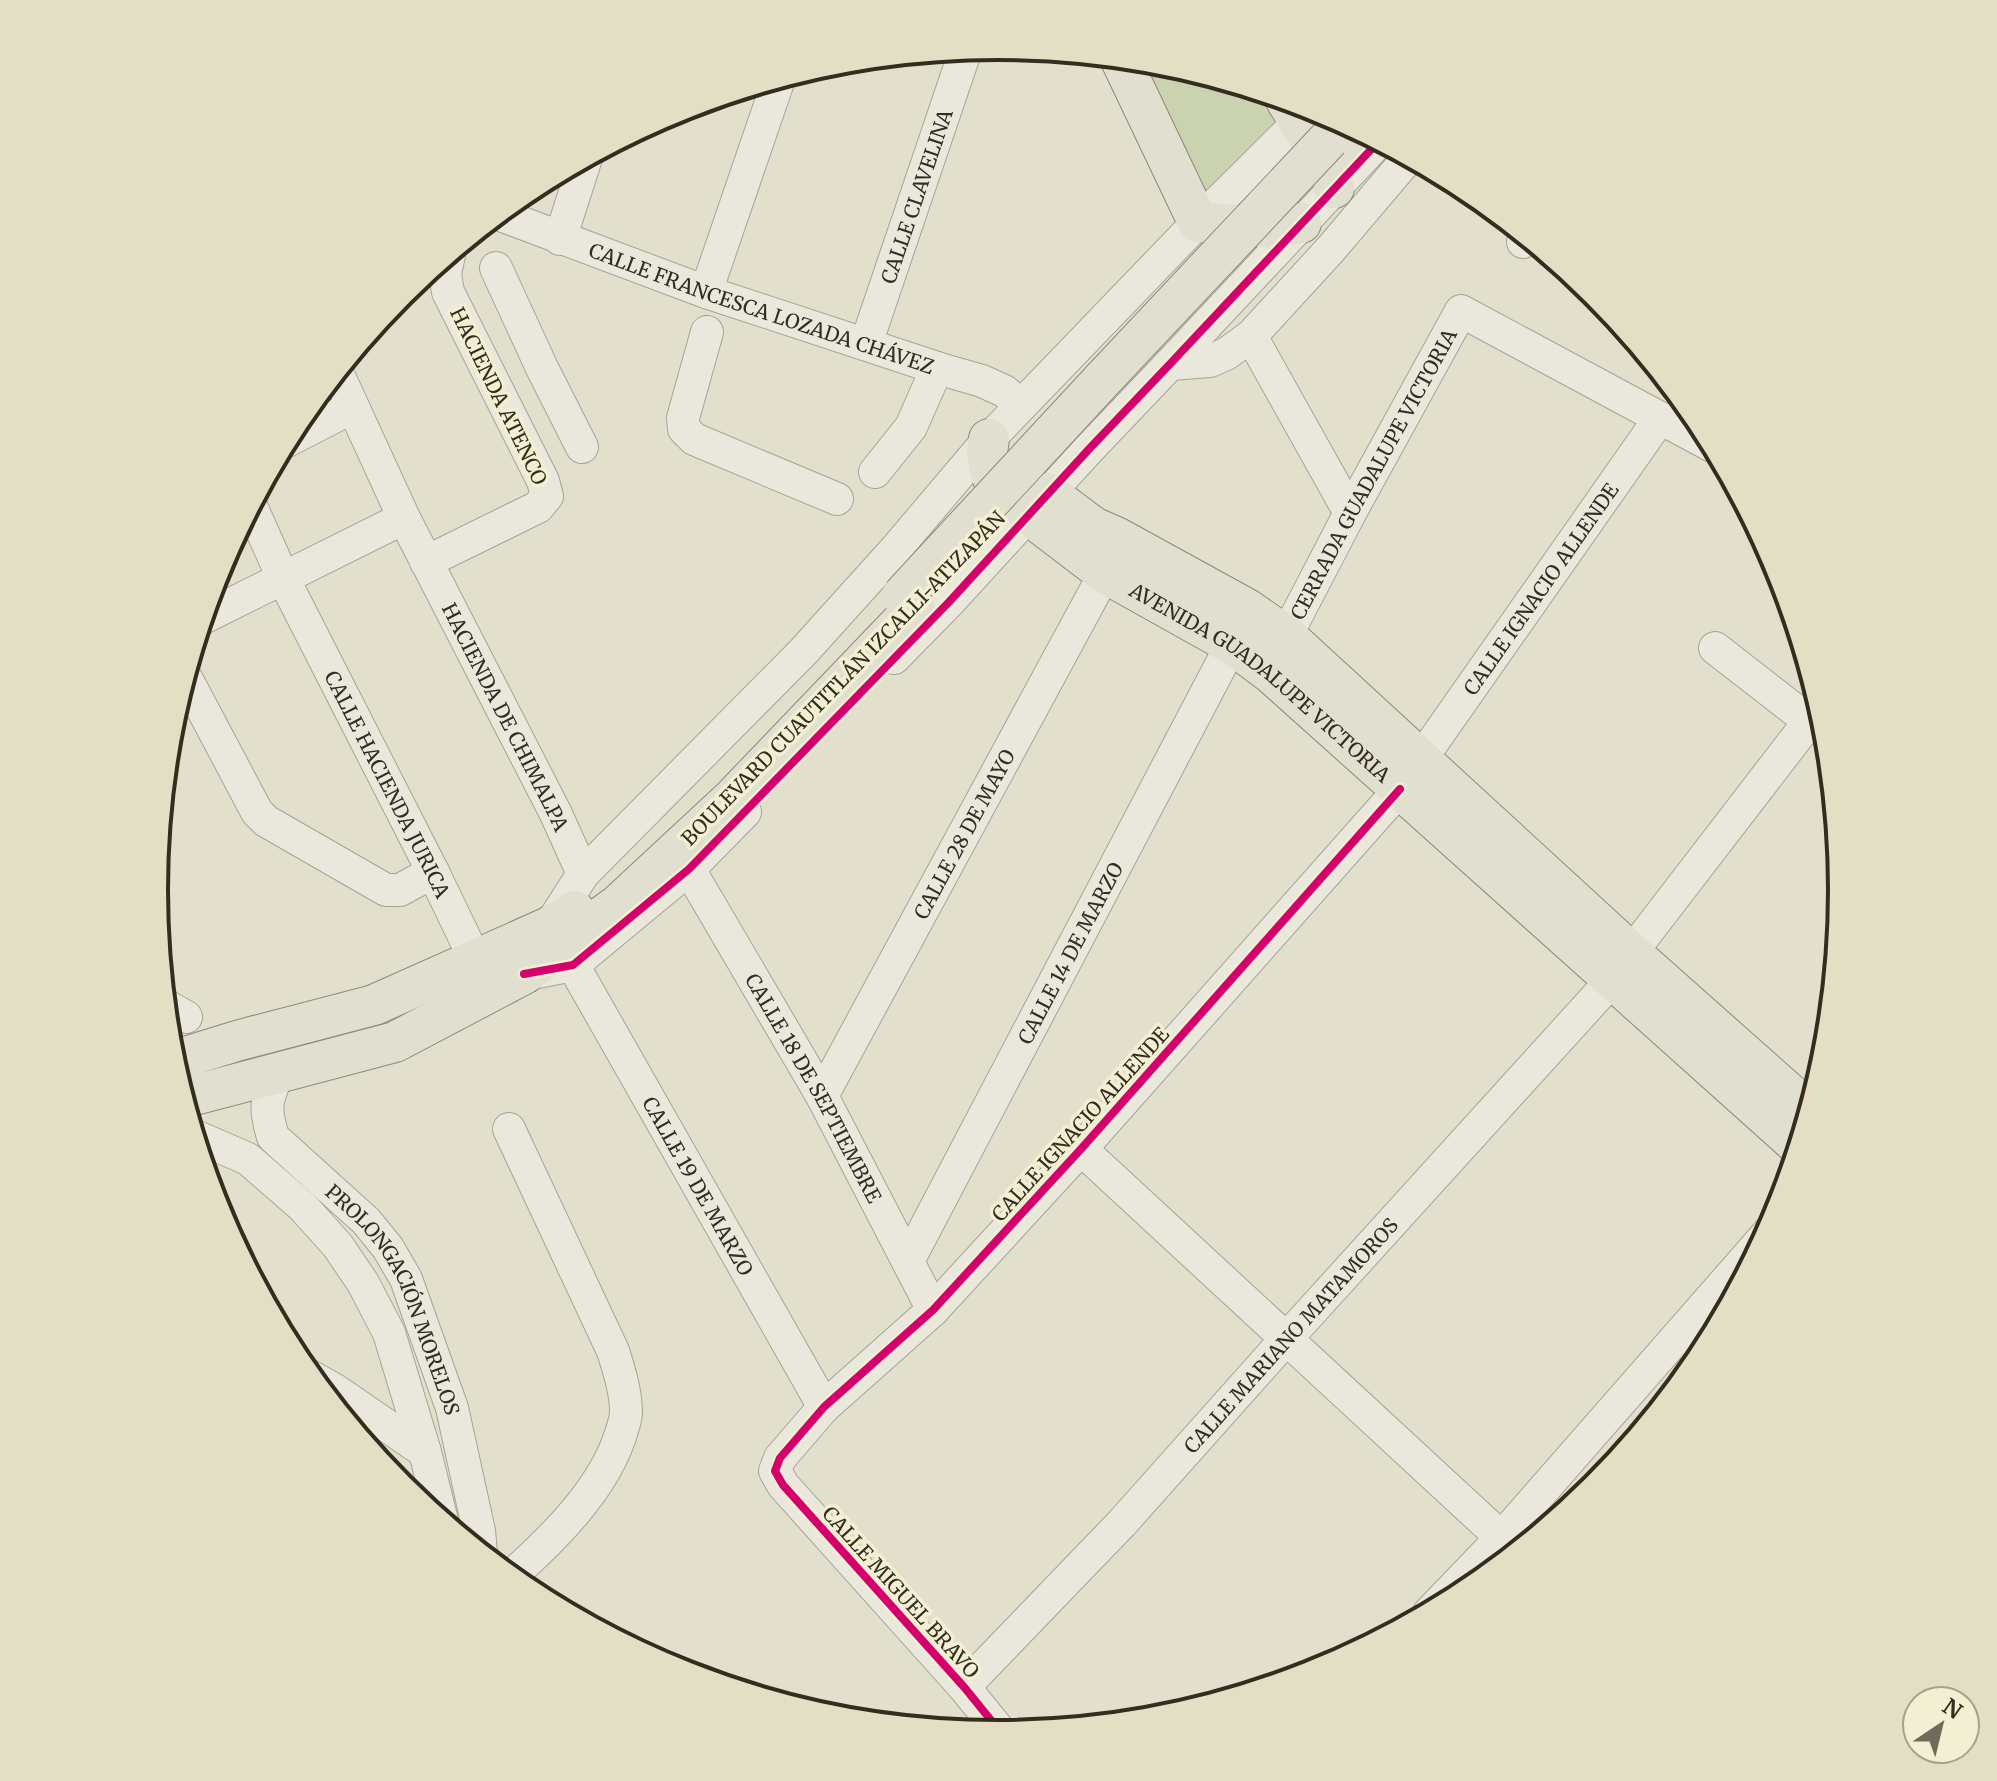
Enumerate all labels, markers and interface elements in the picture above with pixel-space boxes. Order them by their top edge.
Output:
street label: CALLE CLAVELINA [875,105,958,287]
street label: CALLE FRANCESCA LOZADA CHÁVEZ [586,237,937,379]
street label: HACIENDA ATENCO [445,303,553,489]
street label: CERRADA GUADALUPE VICTORIA [1284,323,1462,624]
street label: CALLE IGNACIO ALLENDE [1458,478,1623,699]
street label: BOULEVARD CUAUTITLÁN IZCALLI-ATIZAPÁN [674,504,1010,850]
street label: AVENIDA GUADALUPE VICTORIA [1125,576,1397,788]
street label: HACIENDA DE CHIMALPA [437,598,575,836]
street label: CALLE HACIENDA JURICA [320,666,456,902]
street label: CALLE 28 DE MAYO [908,745,1020,923]
street label: CALLE 14 DE MARZO [1012,858,1128,1048]
street label: CALLE 18 DE SEPTIEMBRE [740,969,888,1207]
street label: CALLE IGNACIO ALLENDE [986,1021,1174,1226]
street label: CALLE 19 DE MARZO [638,1092,759,1280]
street label: PROLONGACIÓN MORELOS [321,1178,466,1417]
street label: CALLE MARIANO MATAMOROS [1178,1212,1403,1458]
street label: CALLE MIGUEL BRAVO [817,1501,985,1683]
north arrow [1901,1685,1981,1765]
text: N [1937,1692,1968,1725]

